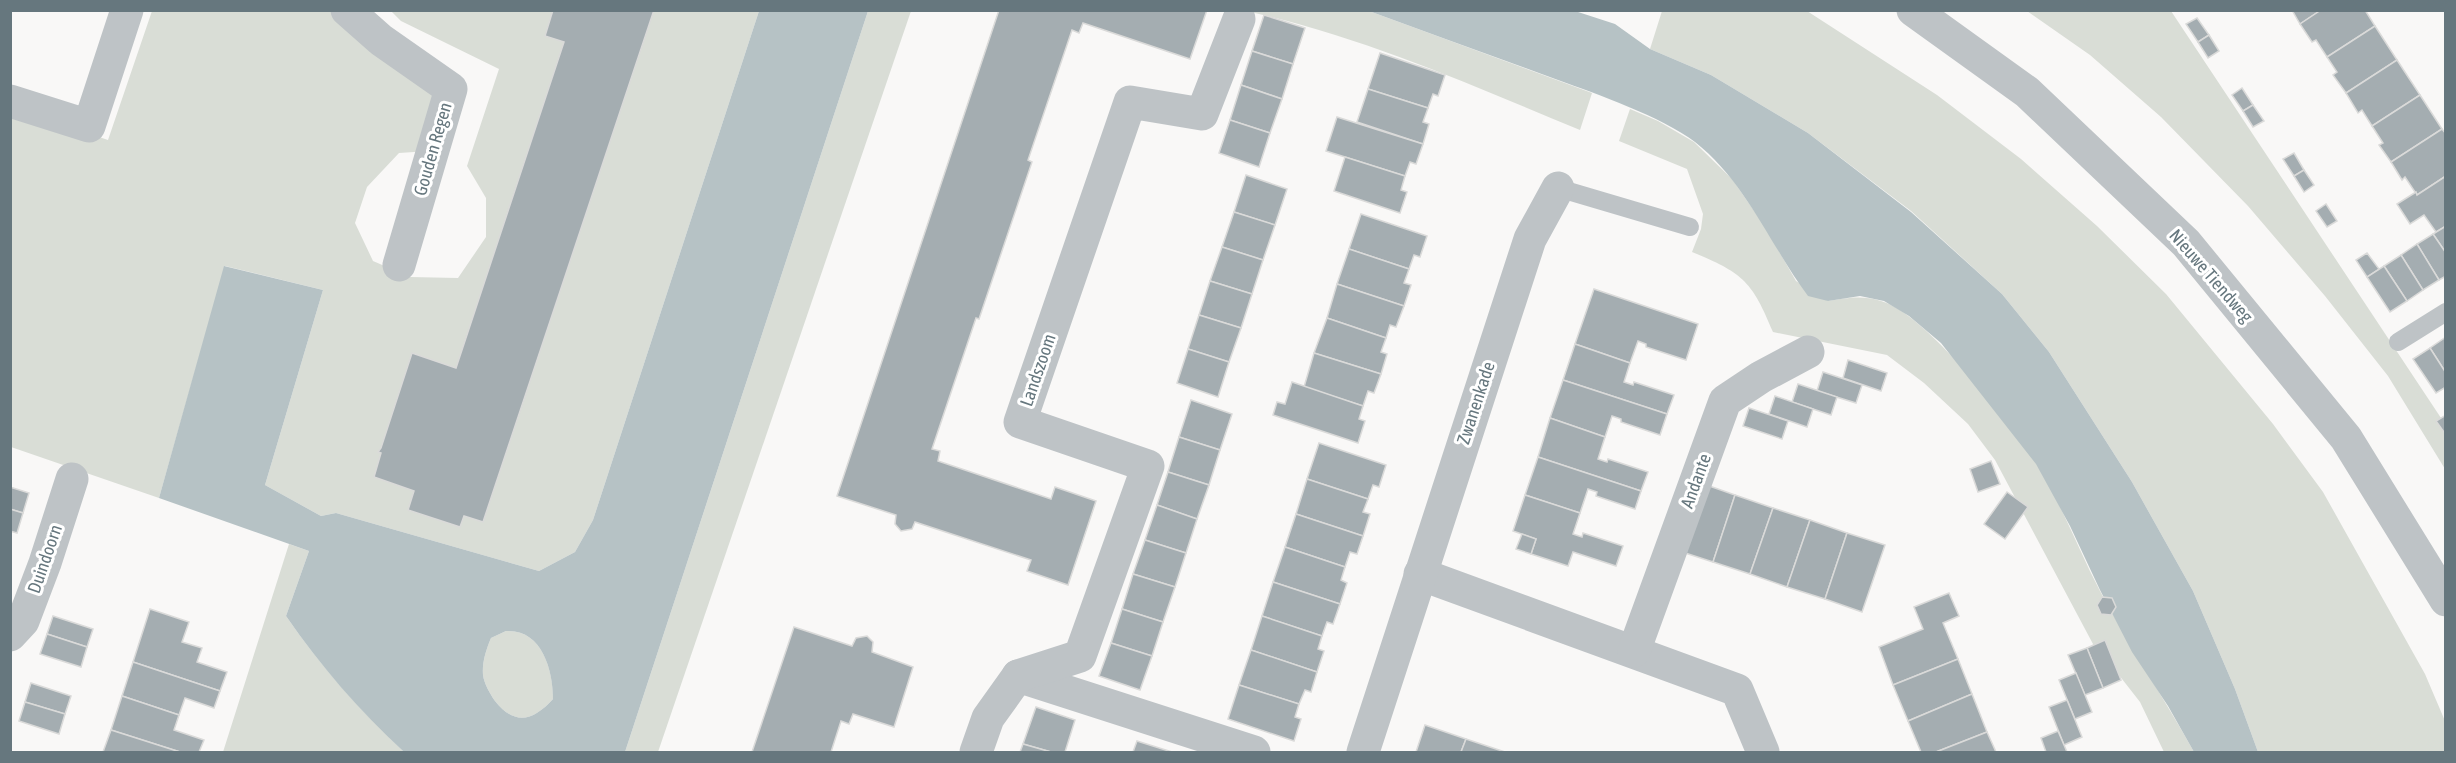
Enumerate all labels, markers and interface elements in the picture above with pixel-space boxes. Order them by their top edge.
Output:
street label: Gouden Regen [409,100,456,198]
street label: Nieuwe Tiendweg [2165,225,2258,327]
street label: Landszoom [1015,331,1060,409]
street label: Zwanenkade [1452,359,1499,447]
street label: Andante [1676,451,1715,511]
street label: Duindoorn [23,522,66,596]

